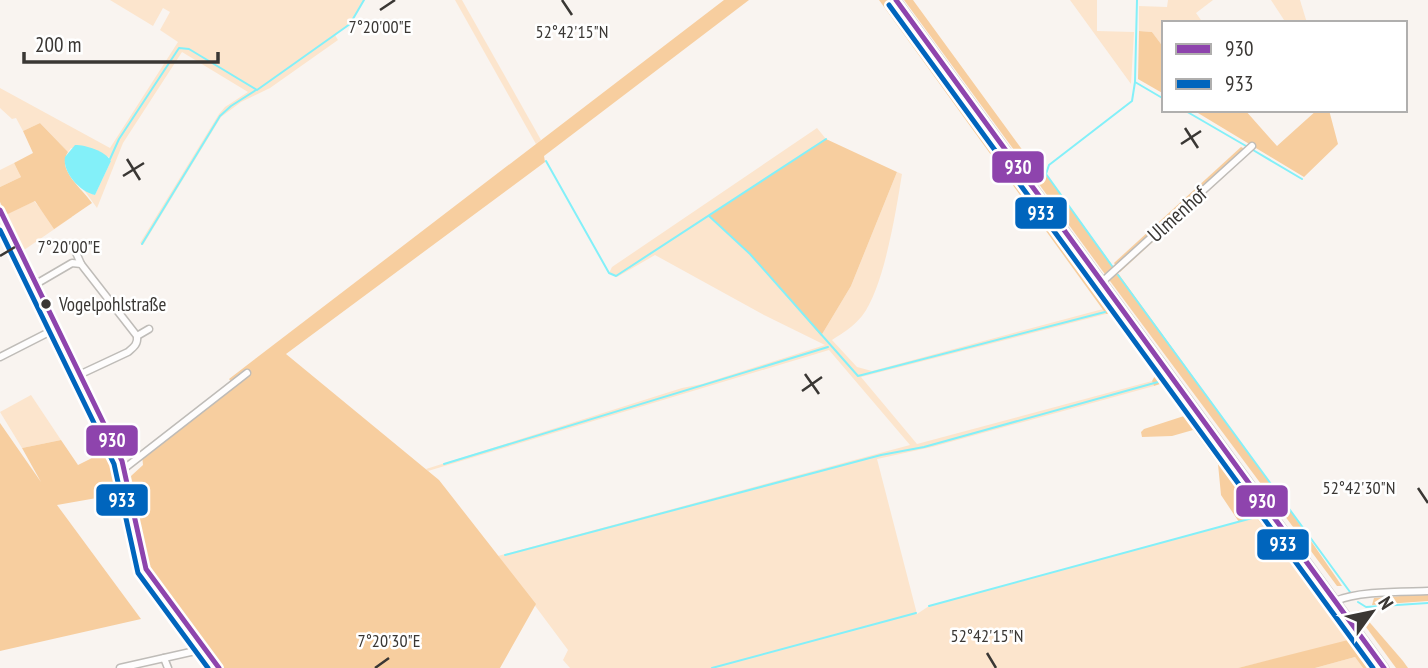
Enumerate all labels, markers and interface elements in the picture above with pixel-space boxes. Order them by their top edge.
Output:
text: 7°20'00"E [349,15,411,38]
text: 52°42'15"N [536,20,608,43]
scale bar [24,21,219,65]
legend [1162,21,1407,112]
text: 200 m [35,31,81,58]
text: 930 [1225,35,1253,62]
text: 933 [1225,70,1253,97]
line badge: 930 [991,150,1045,184]
text: 930 [1004,155,1032,179]
street label: Ulmenhof [1142,180,1213,248]
line badge: 933 [1014,196,1068,230]
text: 933 [1027,201,1055,225]
text: 7°20'00"E [38,235,100,258]
place label: Vogelpohlstraße [58,292,167,316]
marker: Vogelpohlstraße [39,297,53,311]
line badge: 930 [85,424,139,457]
text: 930 [98,428,126,452]
text: 52°42'30"N [1323,476,1395,499]
line badge: 933 [95,483,149,517]
line badge: 930 [1235,484,1289,518]
text: 933 [108,488,136,512]
text: 930 [1248,489,1276,513]
line badge: 933 [1256,528,1310,561]
text: 933 [1269,532,1297,556]
north arrow [1337,577,1407,647]
text: N [1373,592,1399,614]
text: 52°42'15"N [951,624,1023,647]
text: 7°20'30"E [358,629,420,652]

